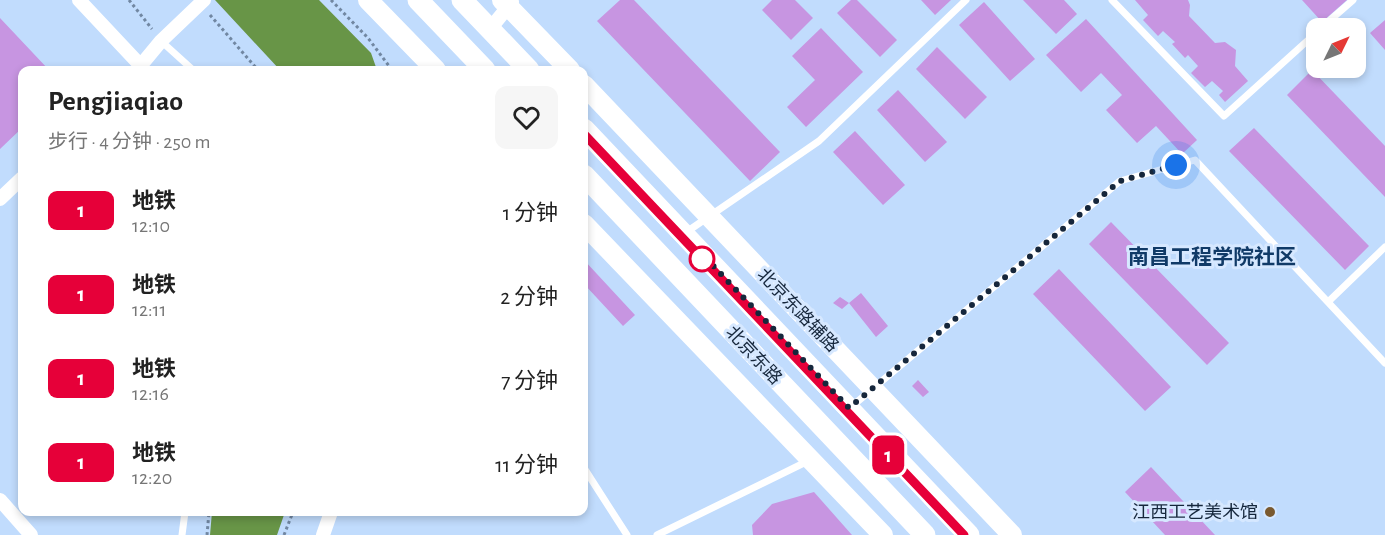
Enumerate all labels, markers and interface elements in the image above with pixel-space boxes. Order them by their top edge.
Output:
north arrow [1306,18,1366,78]
map controls [1306,18,1366,78]
button: heart [495,86,558,149]
text: Pengjiaqiao [48,88,183,116]
text: 步行 · 4 分钟 · 250 m [48,132,211,152]
your location [1161,150,1191,180]
text: 地铁 [132,190,176,212]
text: 1 [77,200,85,221]
text: 1 分钟 [503,202,558,224]
text: 12:10 [132,216,170,236]
unlabelled marker [689,246,715,272]
district label: 南昌工程学院社区 [1128,246,1296,268]
street label: 北京东路辅路 [753,264,843,356]
text: 地铁 [132,274,176,296]
text: 1 [77,284,85,305]
text: 2 分钟 [500,286,558,308]
text: 12:11 [132,300,166,320]
street label: 北京东路 [722,321,786,389]
text: 地铁 [132,358,176,380]
text: 1 [77,368,85,389]
text: 7 分钟 [501,370,558,392]
text: 12:16 [132,384,169,404]
line badge: 1 [868,436,908,474]
text: 地铁 [132,442,176,464]
text: 1 [884,445,892,466]
text: 1 [77,452,85,473]
text: 11 分钟 [495,454,558,476]
text: 12:20 [132,468,172,488]
place label: 江西工艺美术馆 [1132,502,1258,522]
marker: 江西工艺美术馆 [1263,505,1277,519]

